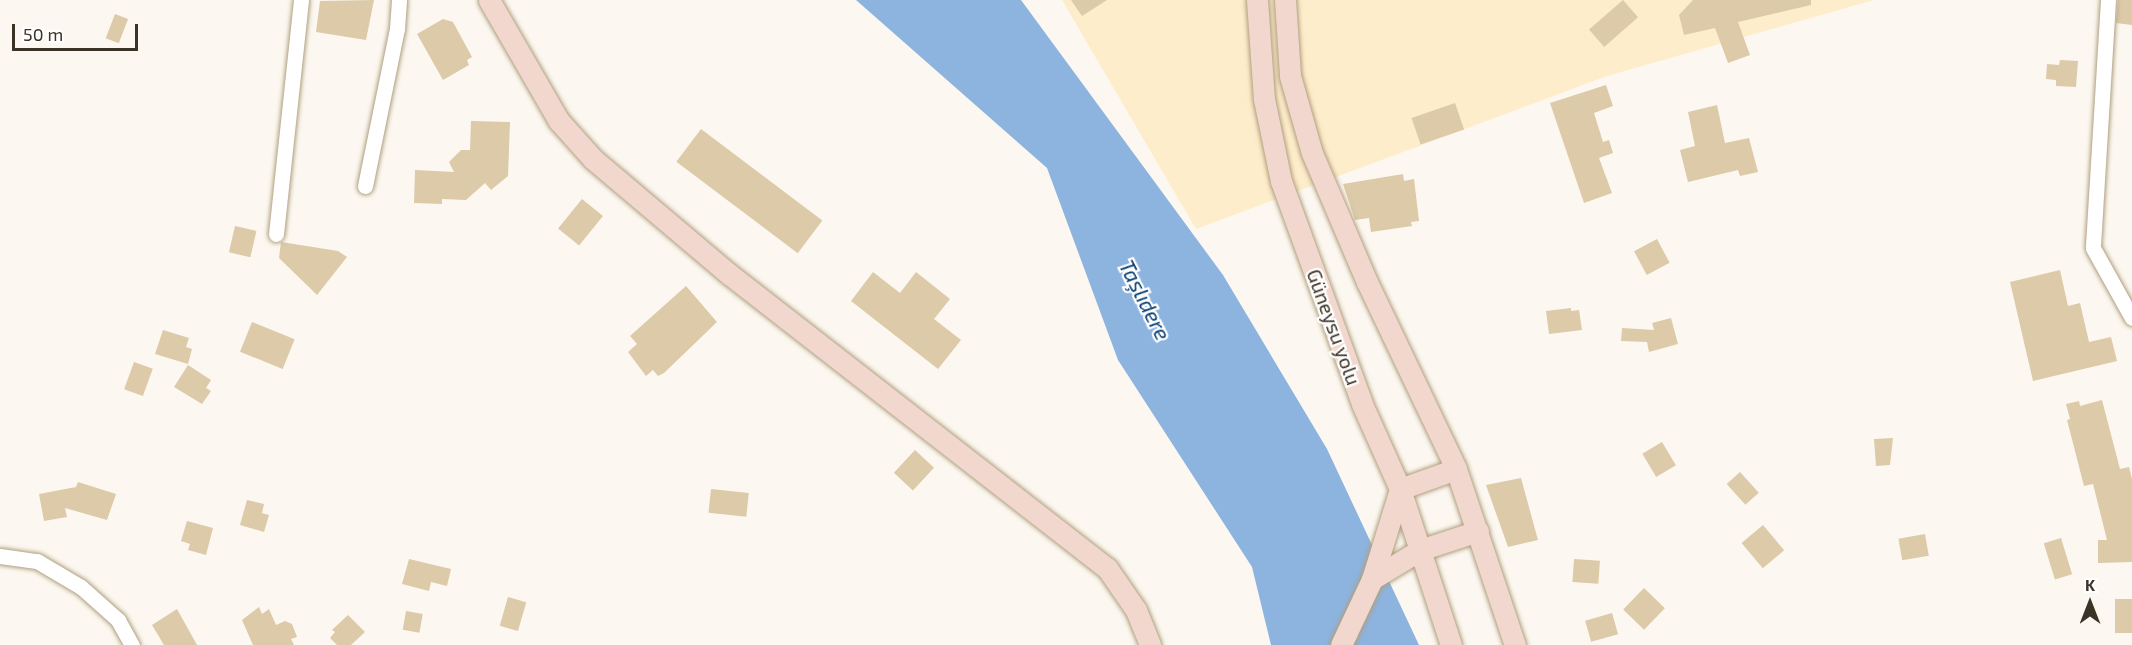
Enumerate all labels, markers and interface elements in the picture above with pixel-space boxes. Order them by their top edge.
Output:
scale bar [15,12,141,50]
text: 50 m [23,23,63,45]
water label: Taşlıdere [1114,256,1176,344]
street label: Güneysu yolu [1302,266,1366,388]
north arrow [2060,573,2120,633]
text: K [2085,575,2095,594]

